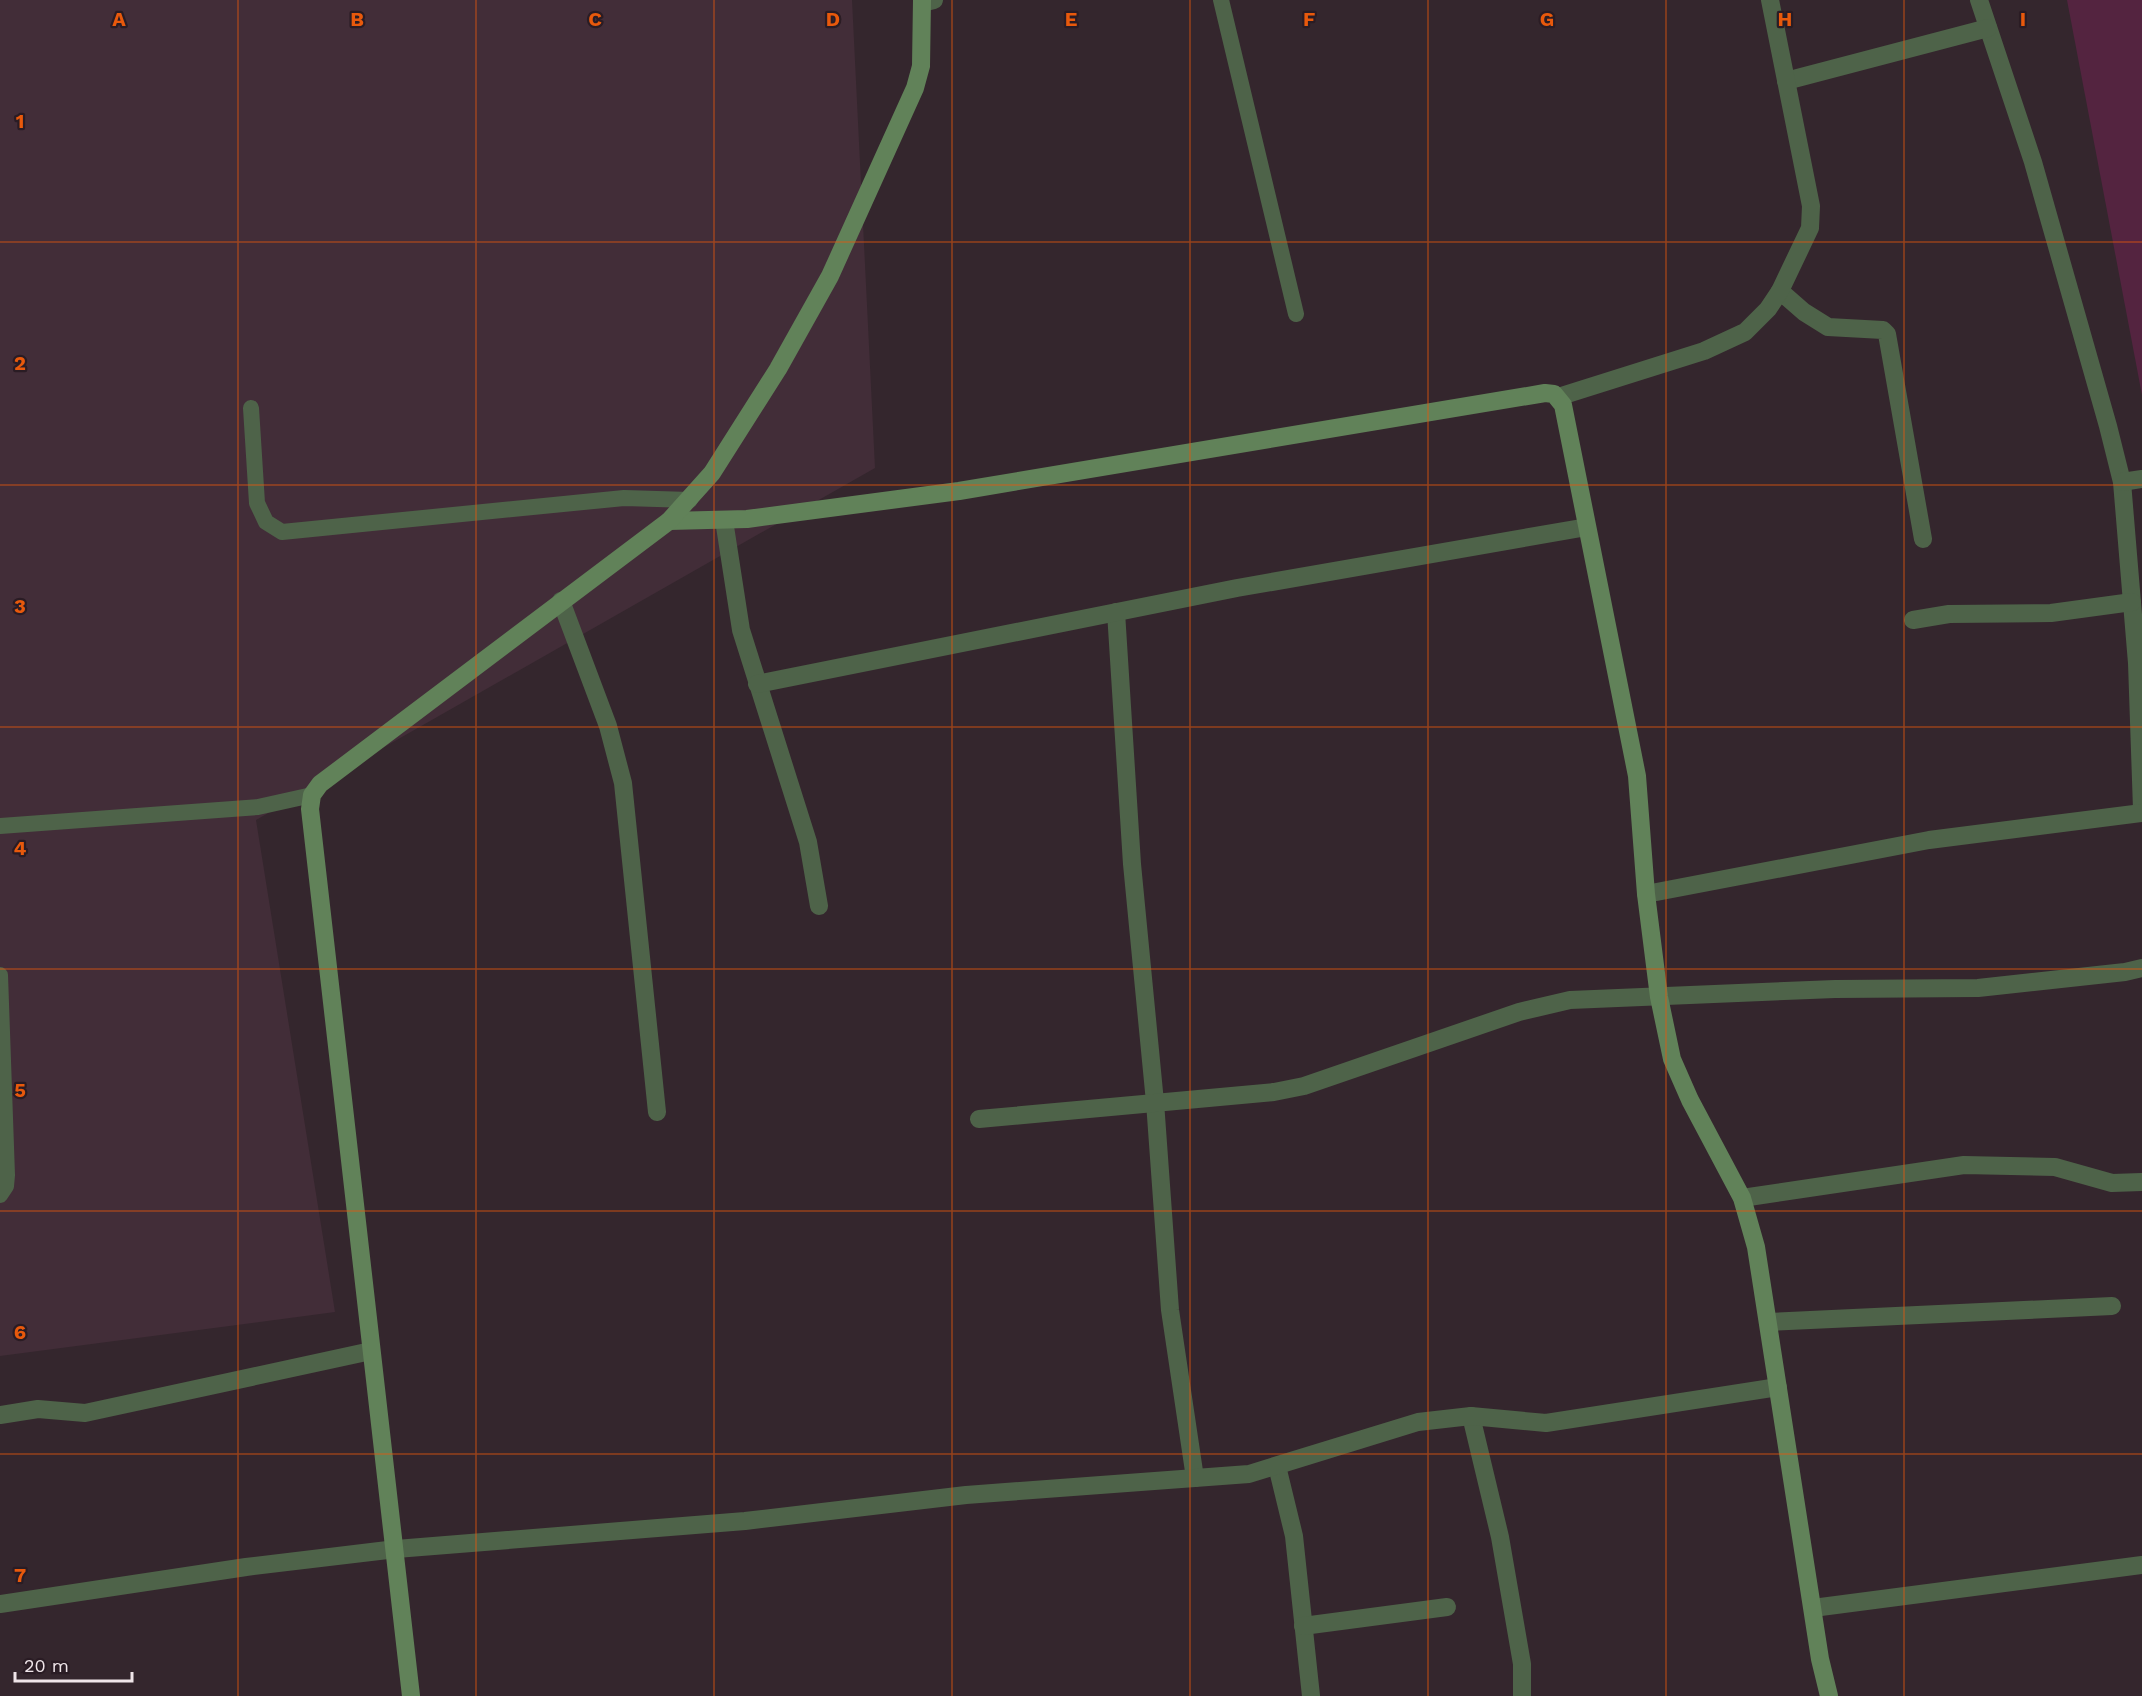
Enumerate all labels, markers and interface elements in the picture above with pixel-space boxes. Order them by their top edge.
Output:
text: A [112,7,126,31]
text: B [350,7,364,31]
text: C [588,7,602,31]
text: D [826,7,840,31]
text: E [1065,7,1077,31]
text: F [1303,7,1315,31]
text: G [1540,7,1554,31]
text: H [1778,7,1792,31]
text: I [2020,7,2026,31]
text: 1 [16,109,24,133]
text: 2 [14,351,26,375]
text: 3 [14,594,26,618]
text: 4 [14,836,27,860]
text: 5 [14,1078,26,1102]
text: 6 [14,1320,26,1344]
text: 7 [14,1563,26,1587]
scale bar [15,1645,132,1683]
text: 20 m [24,1655,69,1676]

